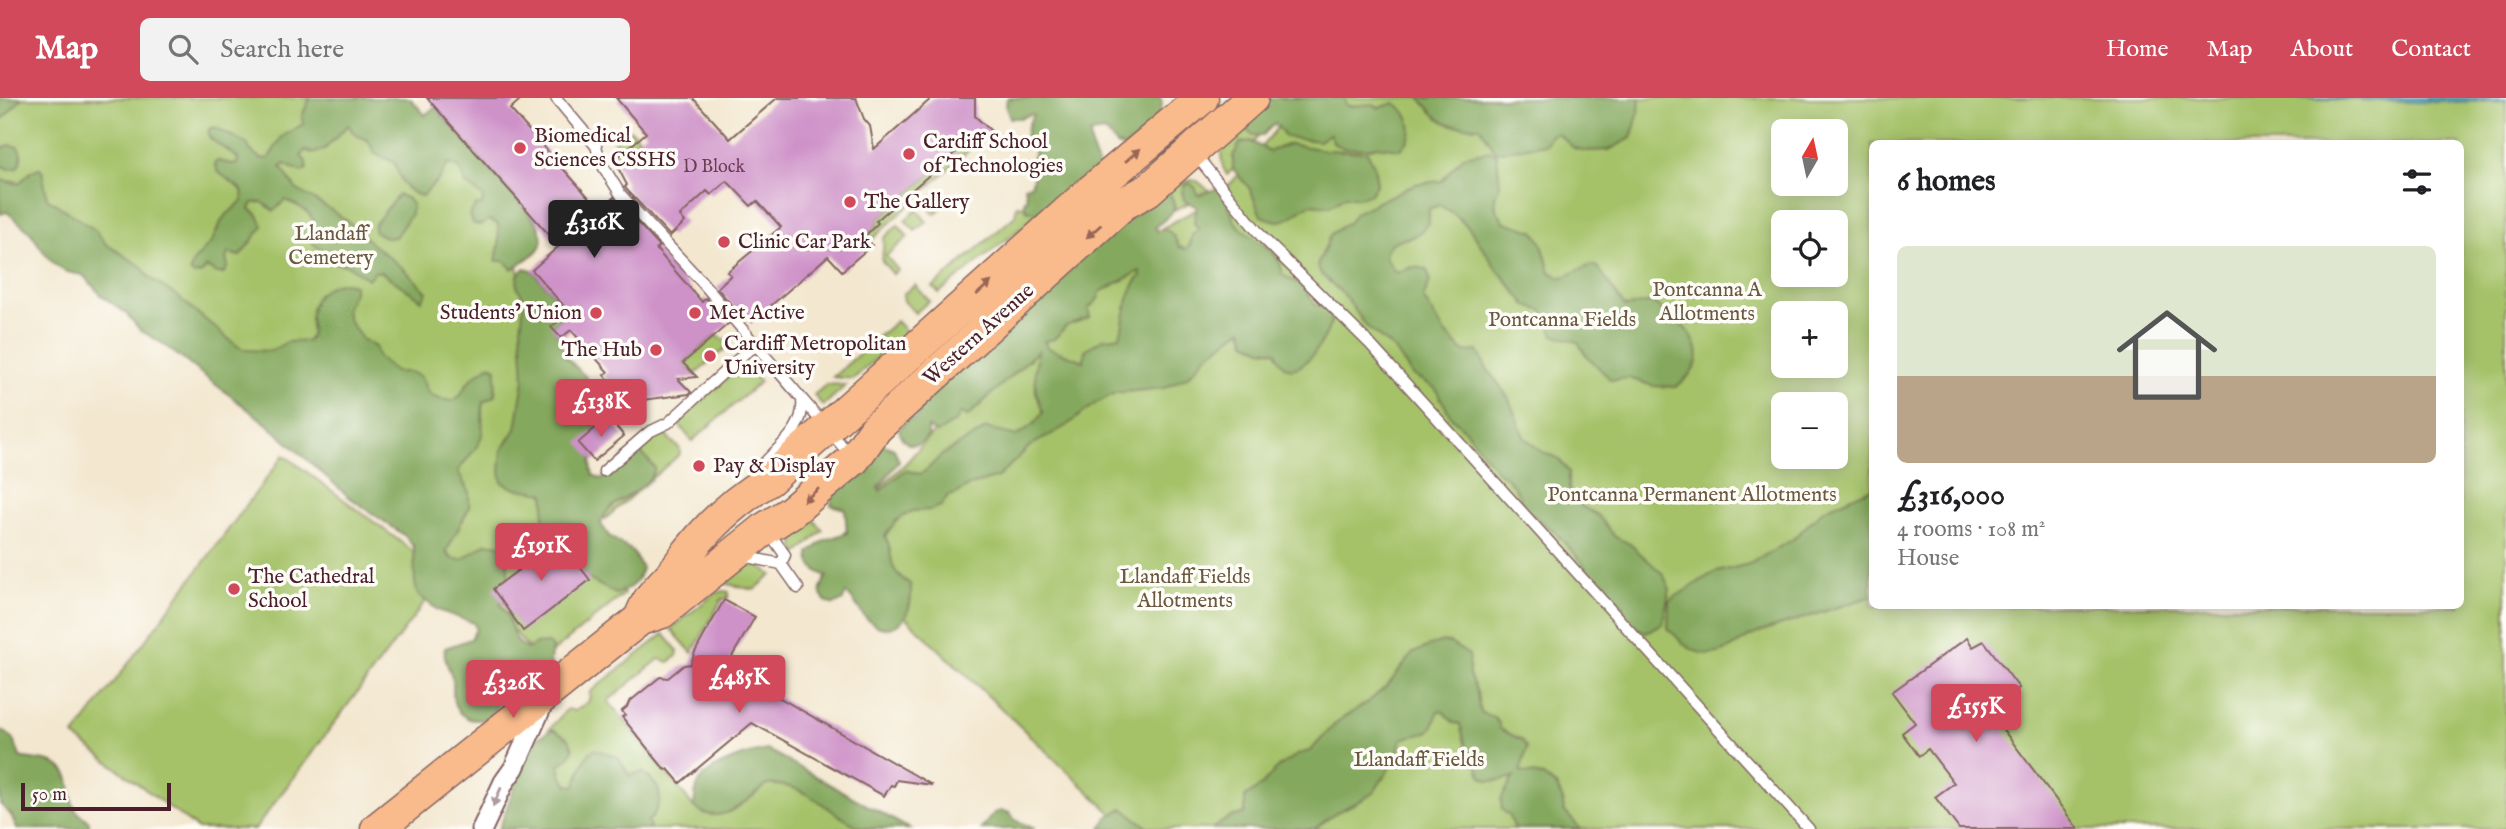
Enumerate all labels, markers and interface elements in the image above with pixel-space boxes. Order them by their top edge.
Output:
search box [140,18,630,81]
text: Map [35,28,98,70]
icon: search [164,30,202,68]
text: Search here [220,33,344,66]
text: Home [2106,34,2169,65]
text: Map [2207,34,2253,65]
text: About [2291,34,2353,65]
text: Contact [2391,34,2471,65]
north arrow [1771,119,1848,196]
map controls [1771,119,1848,469]
place label: Biomedical Sciences CSSHS [534,123,676,174]
place label: Cardiff School of Technologies [923,129,1063,180]
marker: Biomedical Sciences CSSHS [512,140,528,156]
marker: Cardiff School of Technologies [901,146,917,162]
one-way arrow [1125,148,1142,163]
house number: D Block [683,156,745,179]
text: 6 homes [1897,163,1996,201]
icon: filters [2398,163,2436,201]
place label: The Gallery [864,189,970,216]
marker: The Gallery [842,194,858,210]
pin: £316K [545,200,643,260]
text: £316K [564,208,624,237]
button: locate [1771,210,1848,287]
park label: Llandaff Cemetery [288,221,374,272]
one-way arrow [1085,223,1103,239]
place label: Clinic Car Park [738,229,872,256]
marker: Clinic Car Park [716,234,732,250]
park label: Pontcanna A Allotments [1652,277,1763,328]
street label: Western Avenue [918,278,1040,392]
one-way arrow [975,280,993,296]
icon: home [2104,292,2230,418]
place label: Students’ Union [440,300,582,327]
place label: Met Active [709,300,805,327]
button: + [1771,301,1848,378]
marker: Students’ Union [588,305,604,321]
marker: Met Active [687,305,703,321]
park label: Pontcanna Fields [1488,307,1636,334]
place label: Cardiff Metropolitan University [724,331,907,382]
place label: The Hub [561,337,642,364]
marker: The Hub [648,342,664,358]
marker: Cardiff Metropolitan University [702,348,718,364]
pin: £138K [552,380,650,439]
text: £138K [572,387,630,416]
button: − [1771,392,1848,469]
place label: Pay & Display [713,453,836,480]
marker: Pay & Display [691,458,707,474]
text: £316,000 [1897,477,2005,515]
park label: Pontcanna Permanent Allotments [1547,482,1837,509]
one-way arrow [802,487,820,503]
text: 4 rooms · 108 m² [1897,515,2045,544]
pin: £191K [492,524,590,583]
text: £191K [511,531,571,560]
text: House [1897,544,1959,573]
place label: The Cathedral School [248,564,375,615]
park label: Llandaff Fields Allotments [1119,564,1251,615]
marker: The Cathedral School [226,581,242,597]
pin: £485K [690,656,788,715]
pin: £326K [464,660,562,720]
text: £485K [708,663,770,692]
text: £326K [482,668,544,697]
pin: £155K [1927,684,2025,744]
text: £155K [1947,692,2005,721]
park label: Llandaff Fields [1353,747,1485,774]
scale bar [21,780,172,812]
text: 50 m [32,783,67,807]
one-way arrow [491,787,502,808]

